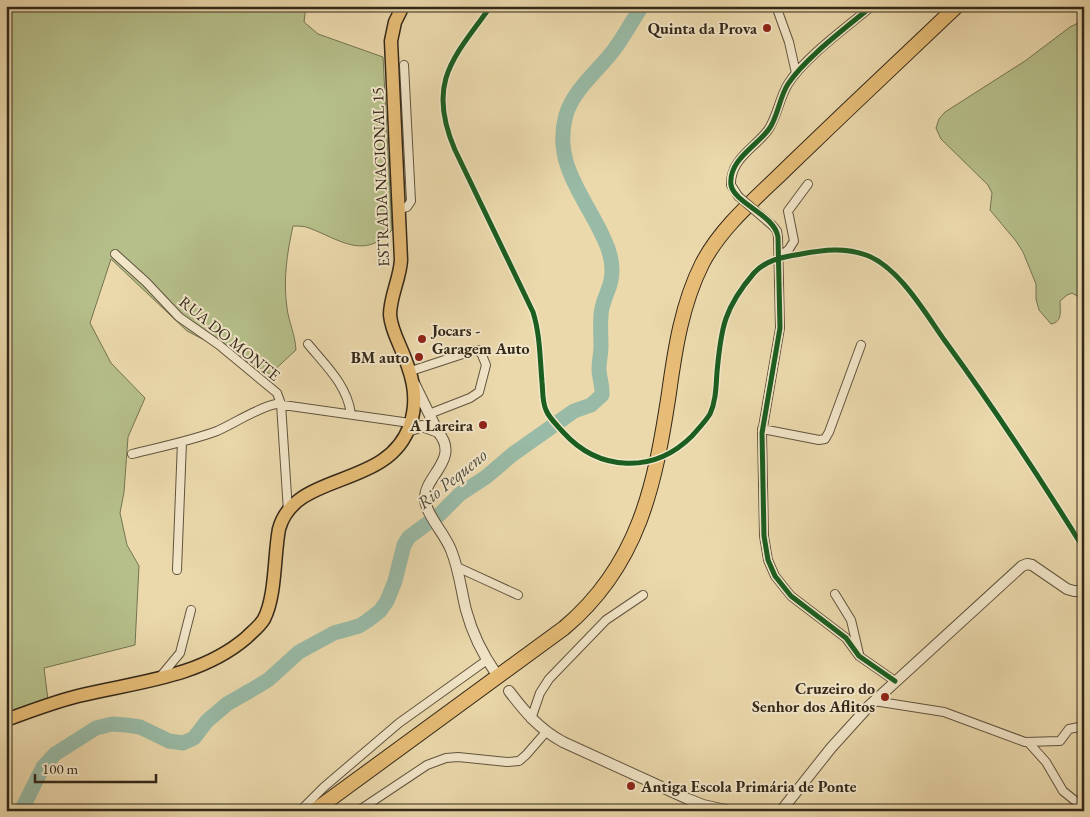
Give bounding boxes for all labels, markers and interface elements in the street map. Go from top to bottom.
place label: Quinta da Prova [648,18,758,39]
marker: Quinta da Prova [761,22,773,34]
street label: ESTRADA NACIONAL 15 [367,87,394,267]
street label: RUA DO MONTE [175,291,284,386]
place label: Jocars - Garagem Auto [430,320,530,359]
marker: Jocars - Garagem Auto [416,333,428,345]
place label: BM auto [351,347,409,368]
marker: BM auto [413,351,425,363]
place label: A Lareira [409,415,474,436]
marker: A Lareira [477,419,489,431]
water label: Rio Pequeno [412,443,493,515]
place label: Cruzeiro do Senhor dos Aflitos [752,678,875,717]
marker: Cruzeiro do Senhor dos Aflitos [879,691,891,703]
scale bar [35,752,156,784]
text: 100 m [42,759,79,778]
place label: Antiga Escola Primária de Ponte [640,776,857,797]
marker: Antiga Escola Primária de Ponte [625,780,637,792]

